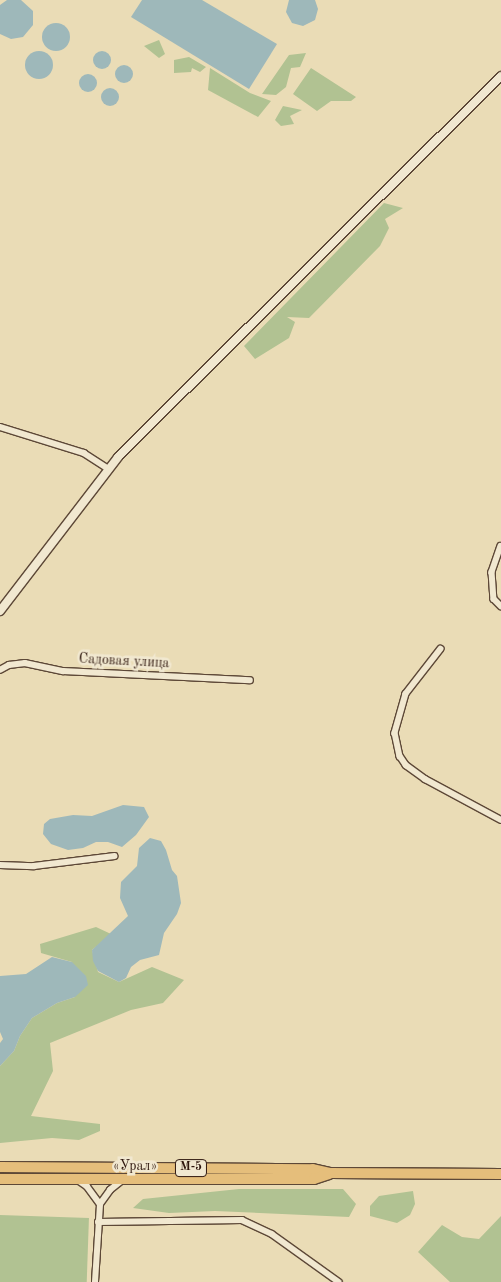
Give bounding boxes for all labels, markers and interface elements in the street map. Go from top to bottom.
street label: Садовая улица [78,650,170,672]
street label: «Урал» [113,1158,157,1174]
road number: М-5 [175,1158,207,1178]

